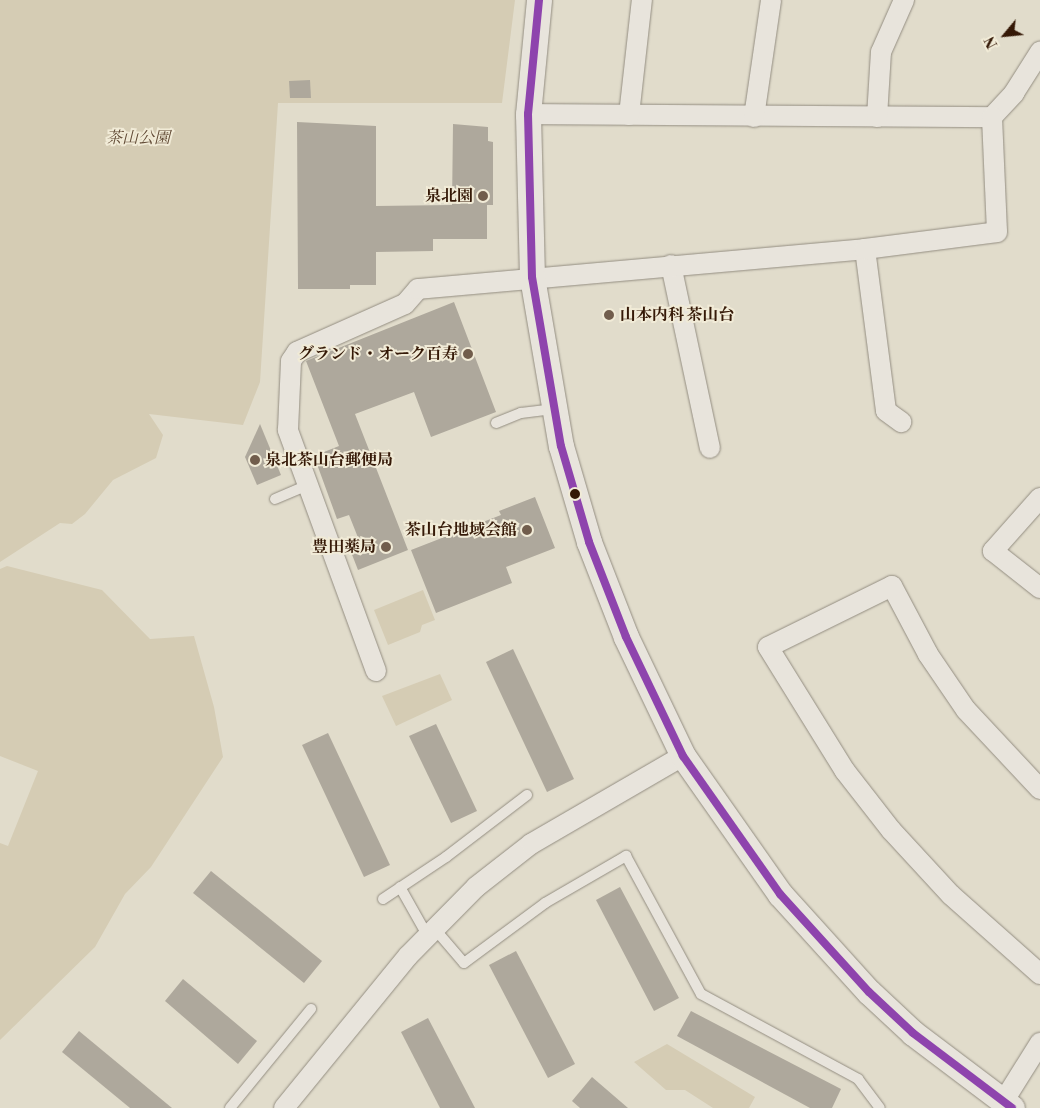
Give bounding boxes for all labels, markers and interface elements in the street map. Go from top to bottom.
north arrow [980,10,1030,60]
text: N [981,33,1002,51]
park label: 茶山公園 [106,128,170,148]
place label: 泉北園 [425,186,473,206]
marker: 泉北園 [477,190,489,202]
place label: 山本内科 茶山台 [620,305,735,325]
marker: 山本内科 茶山台 [602,308,616,322]
place label: グランド・オーク百寿 [298,344,458,364]
marker: グランド・オーク百寿 [462,348,474,360]
place label: 泉北茶山台郵便局 [265,450,393,470]
marker: 泉北茶山台郵便局 [249,454,261,466]
unlabelled marker [570,489,580,499]
place label: 茶山台地域会館 [405,520,517,540]
marker: 茶山台地域会館 [521,524,533,536]
place label: 豊田薬局 [312,537,376,557]
marker: 豊田薬局 [380,541,392,553]

